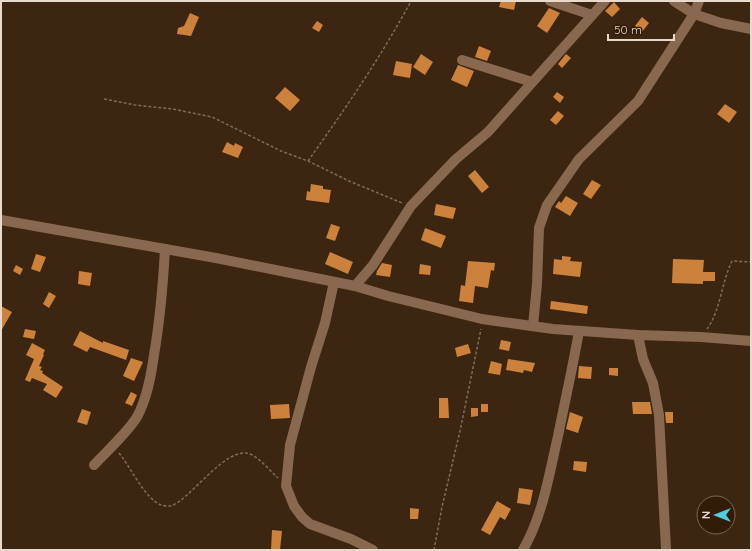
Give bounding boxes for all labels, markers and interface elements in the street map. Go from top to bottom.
scale bar [608,16,674,42]
text: 50 m [614,22,642,37]
north arrow [696,495,736,535]
text: N [699,511,713,519]

